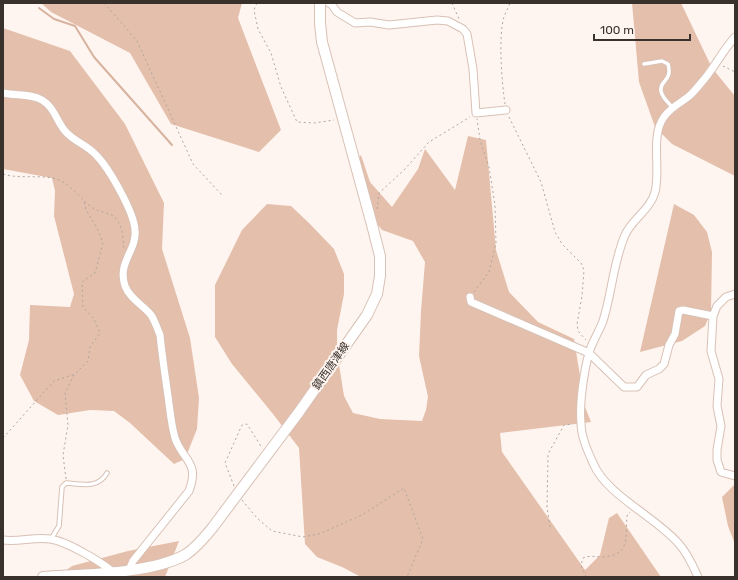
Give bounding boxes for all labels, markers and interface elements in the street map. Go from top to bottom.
scale bar [594,16,690,42]
text: 100 m [600,23,634,37]
street label: 鎮西唐津線 [310,340,352,392]

